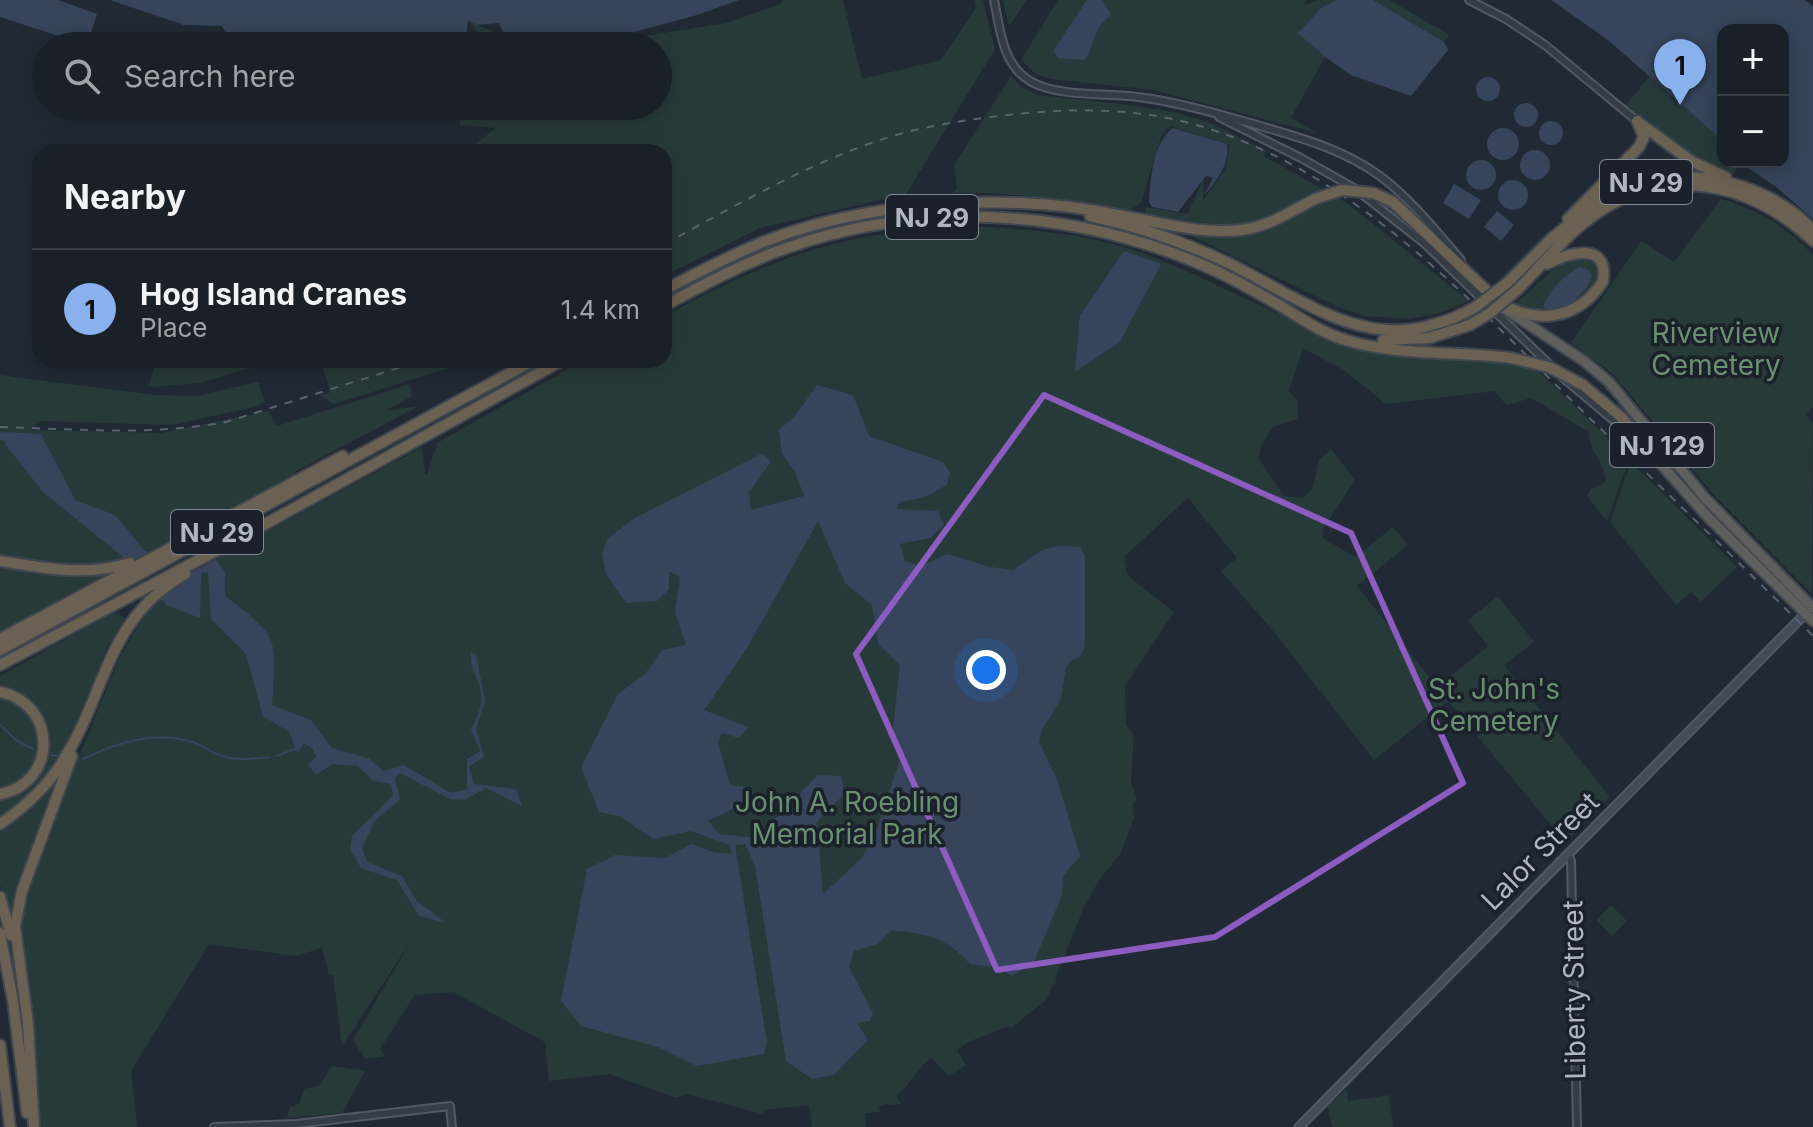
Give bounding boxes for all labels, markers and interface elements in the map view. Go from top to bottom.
map controls [1717,24,1789,168]
button: + [1717,24,1789,96]
search box [32,32,672,120]
pin: 1 [1654,39,1706,105]
icon: search [60,54,104,98]
text: Search here [124,58,296,94]
button: − [1717,96,1789,168]
road number: NJ 29 [1600,160,1692,204]
text: Nearby [64,176,186,217]
road number: NJ 29 [886,195,978,239]
text: Hog Island Cranes [140,276,407,312]
text: 1 [84,294,96,325]
text: 1.4 km [561,294,640,325]
text: Place [140,312,208,343]
park label: Riverview Cemetery [1651,316,1781,382]
road number: NJ 129 [1610,423,1714,467]
road number: NJ 29 [171,510,263,554]
your location [966,650,1006,690]
park label: St. John's Cemetery [1428,672,1560,738]
park label: John A. Roebling Memorial Park [735,785,959,851]
street label: Lalor Street [1474,785,1606,917]
street label: Liberty Street [1555,900,1593,1080]

